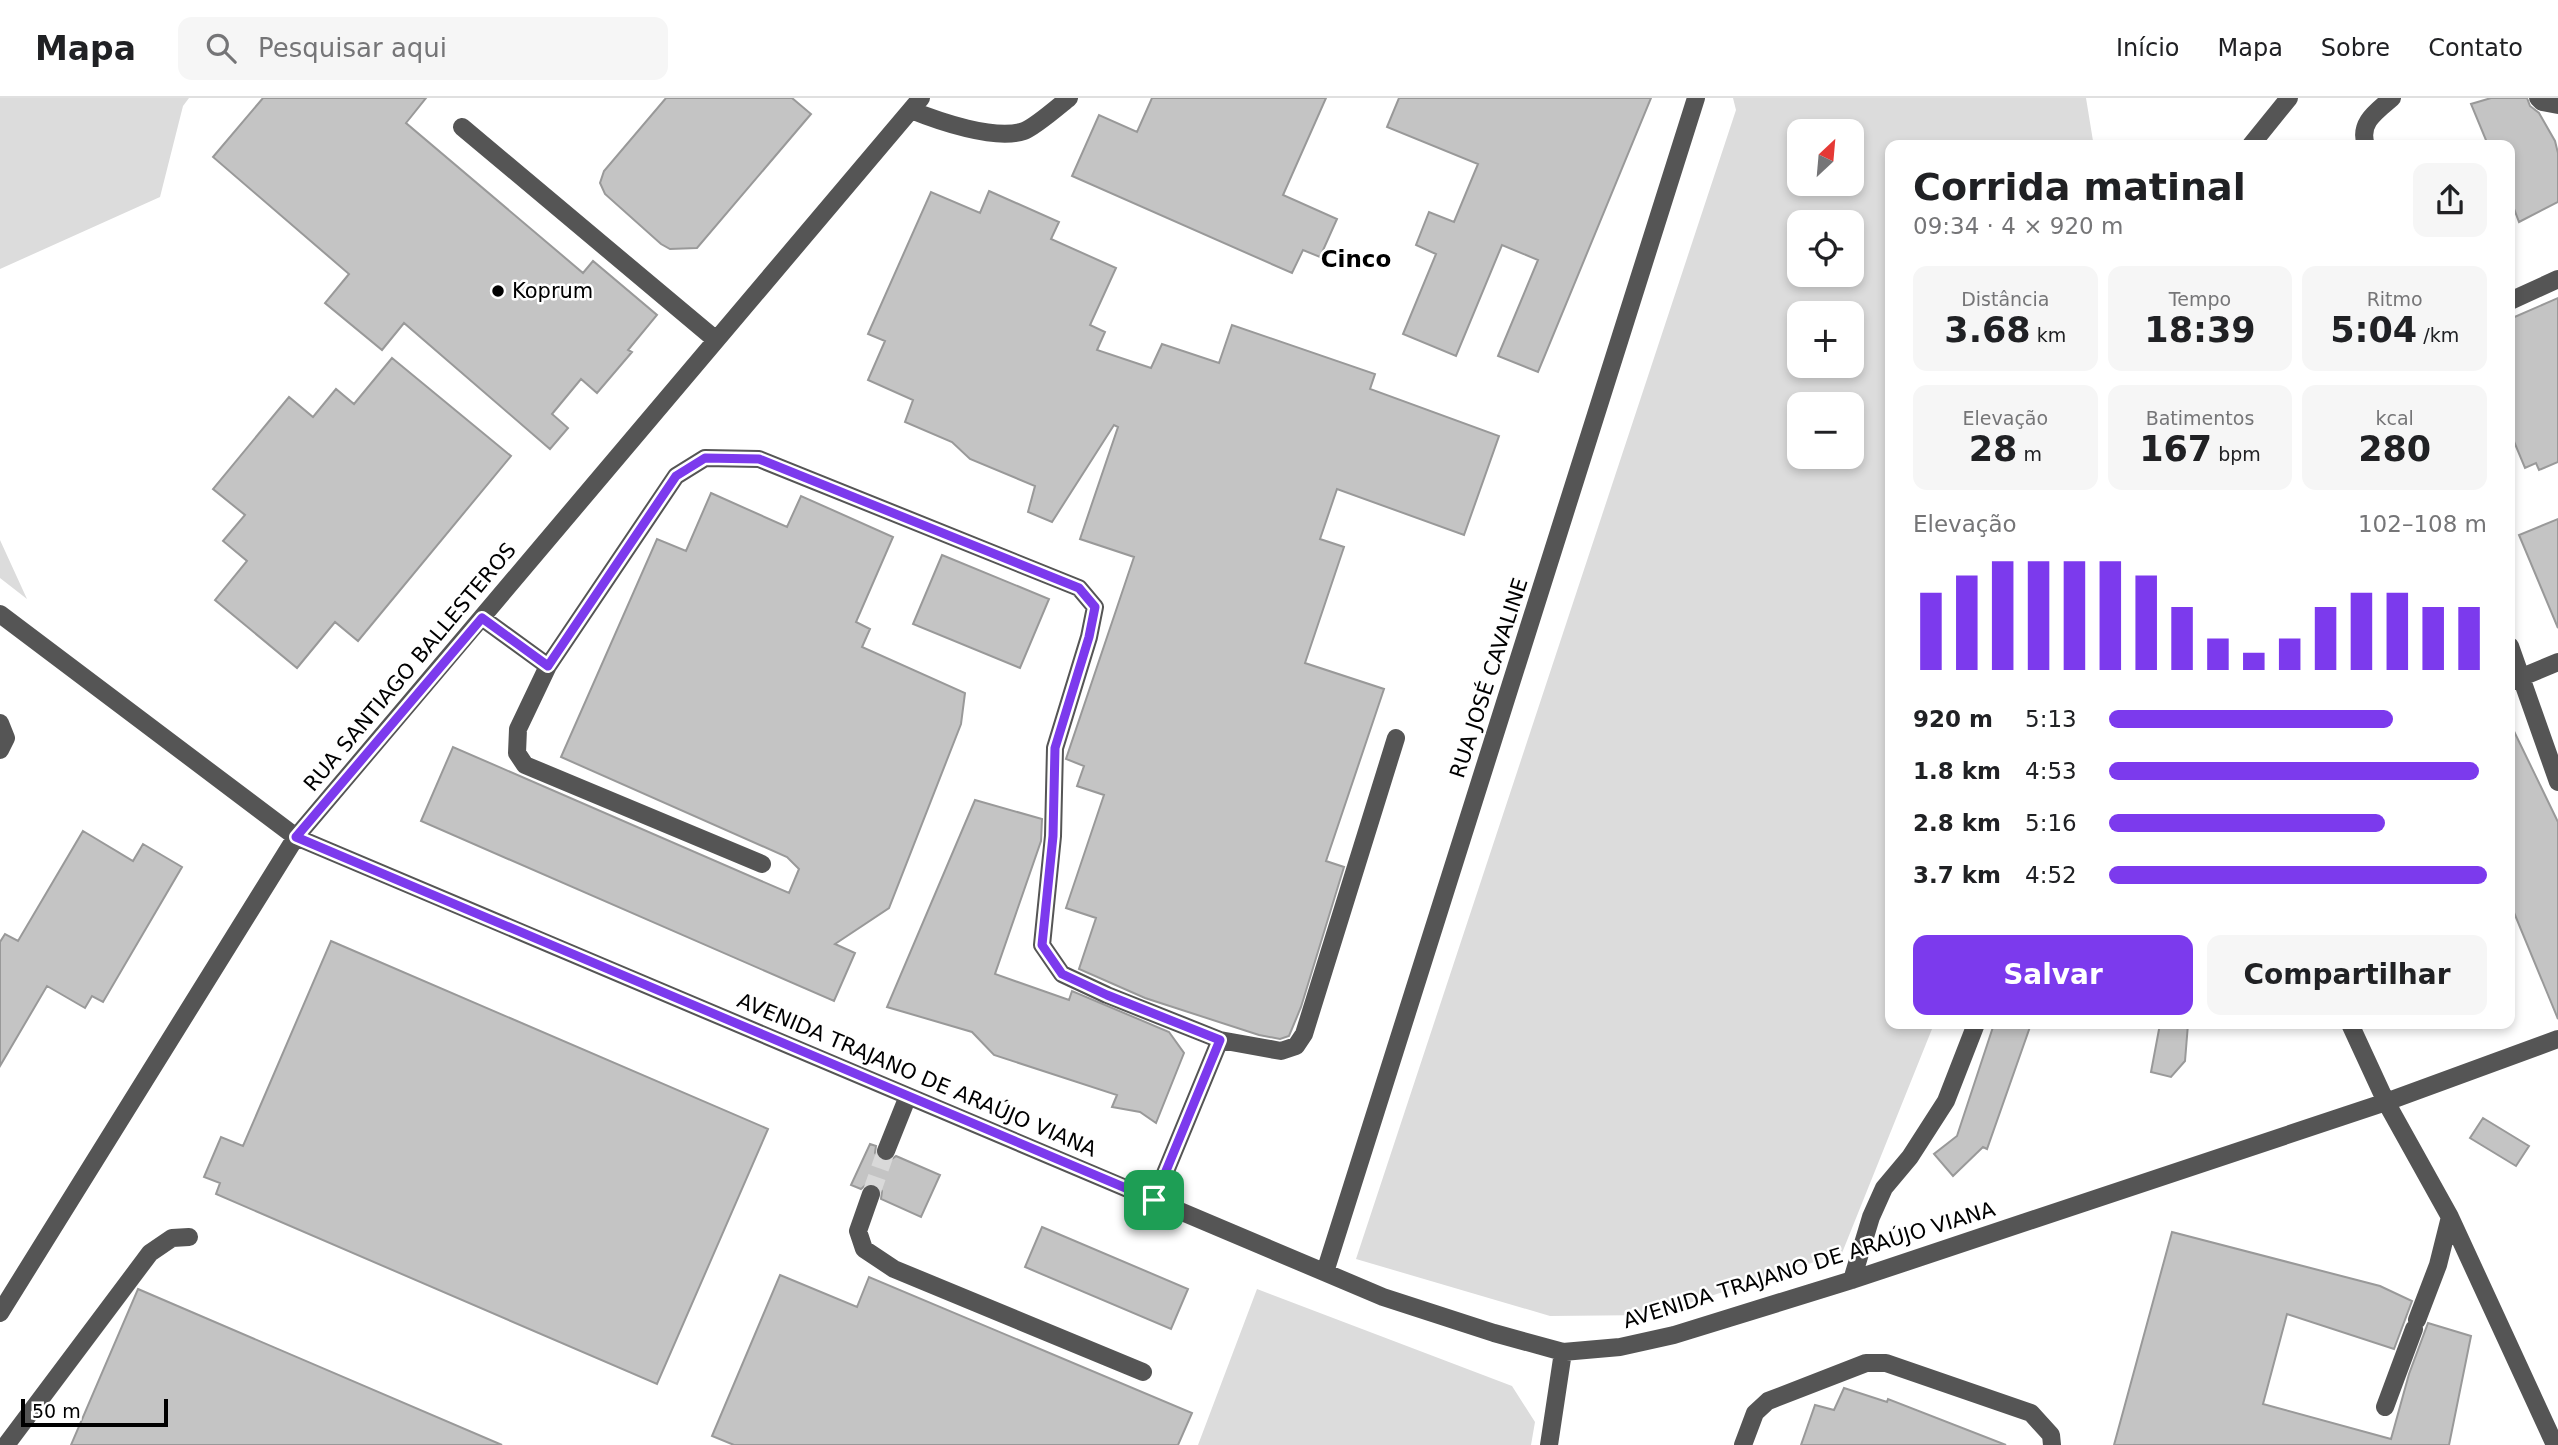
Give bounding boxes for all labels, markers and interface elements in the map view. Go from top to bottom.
search box [178,17,668,80]
text: Mapa [35,29,136,68]
icon: search [202,29,240,67]
text: Pesquisar aqui [258,33,447,63]
text: Início [2116,34,2180,62]
text: Mapa [2218,34,2283,62]
text: Sobre [2321,34,2390,62]
text: Contato [2428,34,2523,62]
north arrow [1787,119,1864,196]
map controls [1787,119,1864,469]
button: share [2413,163,2487,237]
text: Corrida matinal [1913,165,2246,209]
button: locate [1787,210,1864,287]
text: 09:34 · 4 × 920 m [1913,213,2123,239]
district label: Cinco [1321,246,1391,272]
place label: Koprum [512,279,593,303]
marker: Koprum [490,283,506,299]
text: Distância [1961,288,2049,310]
text: Tempo [2169,288,2231,310]
text: Ritmo [2367,288,2423,310]
button: + [1787,301,1864,378]
text: 3.68 [1944,310,2031,350]
text: 18:39 [2144,310,2256,350]
text: 5:04 [2330,310,2417,350]
text: km [2031,324,2066,346]
text: /km [2417,324,2459,346]
button: − [1787,392,1864,469]
text: Elevação [1963,407,2048,429]
text: Batimentos [2146,407,2254,429]
text: kcal [2375,407,2414,429]
text: 28 [1969,429,2017,469]
text: 167 [2139,429,2212,469]
text: 280 [2358,429,2431,469]
text: m [2017,443,2042,465]
text: bpm [2212,443,2261,465]
text: Elevação [1913,511,2017,537]
text: 102–108 m [2358,511,2487,537]
street label: RUA SANTIAGO BALLESTEROS [299,538,521,796]
street label: RUA JOSÉ CAVALINE [1444,575,1533,781]
text: 920 m [1913,706,1993,732]
text: 5:13 [2025,706,2077,732]
text: 1.8 km [1913,758,2001,784]
text: 4:53 [2025,758,2077,784]
text: 2.8 km [1913,810,2001,836]
text: 5:16 [2025,810,2077,836]
text: 3.7 km [1913,862,2001,888]
text: 4:52 [2025,862,2077,888]
button: Salvar [1913,935,2193,1015]
button: Compartilhar [2207,935,2487,1015]
street label: AVENIDA TRAJANO DE ARAÚJO VIANA [734,987,1101,1162]
pin [1124,1170,1184,1230]
icon: arrive [1135,1181,1173,1219]
street label: AVENIDA TRAJANO DE ARAÚJO VIANA [1620,1196,1999,1333]
scale bar [21,1396,168,1428]
text: 50 m [32,1400,81,1422]

